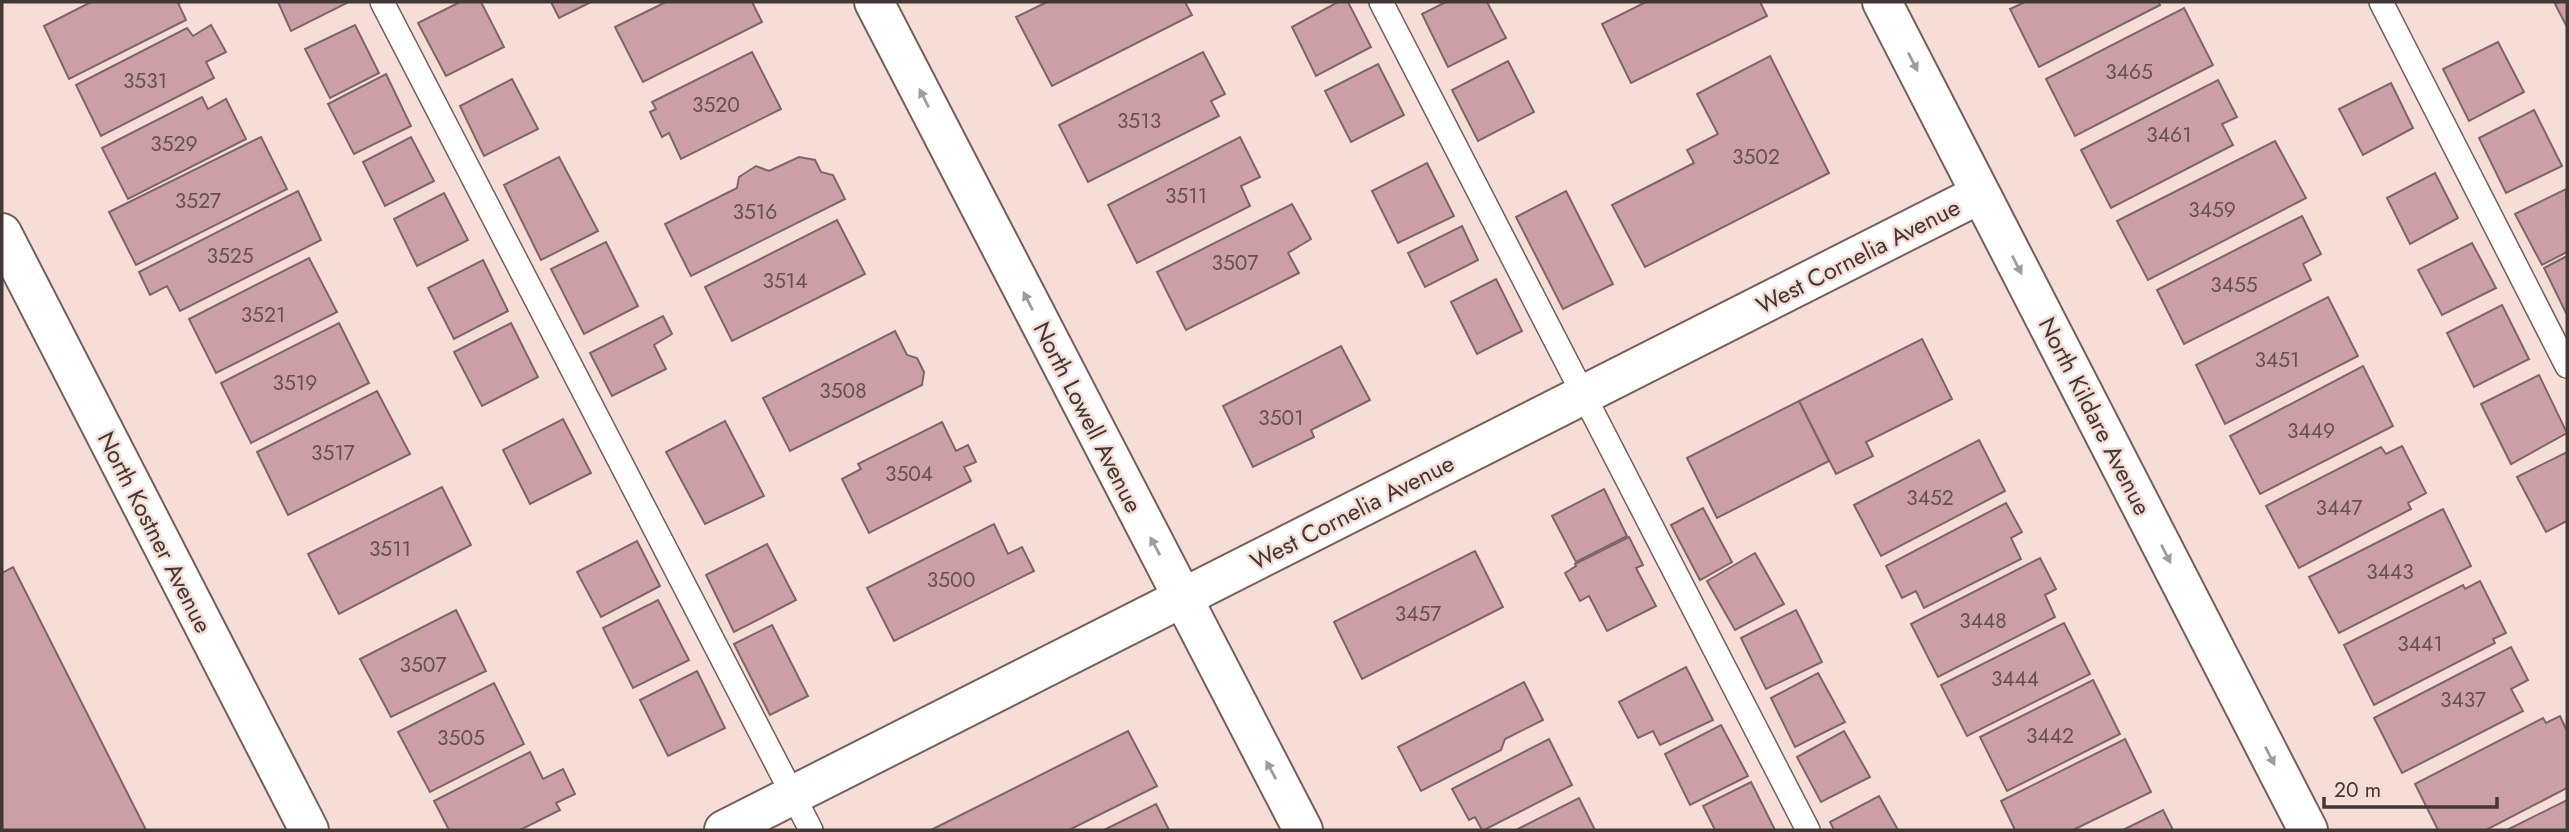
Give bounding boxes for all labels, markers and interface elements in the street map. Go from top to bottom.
one-way arrow [1906,53,1918,73]
house number: 3465 [2105,57,2153,87]
house number: 3531 [123,66,167,96]
one-way arrow [918,88,930,108]
house number: 3520 [692,90,740,120]
house number: 3513 [1117,106,1161,136]
house number: 3461 [2146,120,2192,150]
house number: 3529 [150,129,198,159]
house number: 3502 [1732,142,1780,172]
house number: 3511 [1165,181,1207,211]
house number: 3527 [175,186,221,216]
street label: West Cornelia Avenue [1750,189,1966,323]
house number: 3459 [2188,195,2236,225]
house number: 3516 [733,197,777,227]
house number: 3525 [206,241,254,271]
house number: 3507 [1212,248,1258,278]
one-way arrow [2011,255,2022,275]
house number: 3514 [762,266,808,296]
house number: 3455 [2210,270,2258,300]
one-way arrow [1022,291,1034,310]
house number: 3521 [241,300,285,330]
street label: North Kildare Avenue [2030,311,2160,521]
street label: North Lowell Avenue [1025,315,1151,519]
house number: 3451 [2254,345,2300,375]
house number: 3519 [273,368,317,398]
house number: 3508 [819,376,867,406]
house number: 3501 [1258,403,1304,433]
house number: 3449 [2287,416,2335,446]
street label: North Kostner Avenue [89,425,221,639]
house number: 3517 [311,438,355,468]
street label: West Cornelia Avenue [1244,445,1460,579]
house number: 3504 [885,459,933,489]
house number: 3452 [1906,483,1954,513]
house number: 3447 [2316,493,2362,523]
house number: 3511 [369,534,411,564]
one-way arrow [1149,536,1161,556]
one-way arrow [2160,544,2171,564]
house number: 3443 [2366,557,2414,587]
house number: 3500 [927,565,975,595]
house number: 3457 [1395,599,1441,629]
house number: 3448 [1959,606,2007,636]
house number: 3441 [2397,629,2443,659]
house number: 3507 [400,650,446,680]
house number: 3444 [1991,664,2039,694]
house number: 3437 [2440,685,2486,715]
house number: 3442 [2026,721,2074,751]
house number: 3505 [437,723,485,753]
one-way arrow [2264,746,2276,766]
one-way arrow [1266,760,1277,780]
scale bar [2324,766,2497,810]
text: 20 m [2334,775,2381,805]

